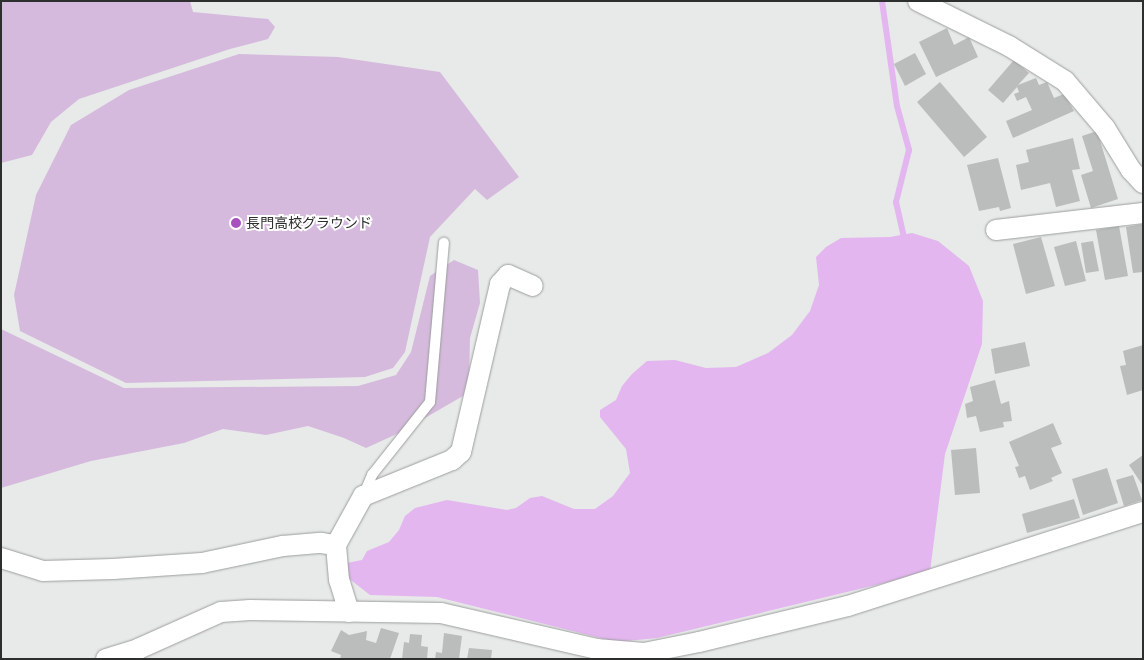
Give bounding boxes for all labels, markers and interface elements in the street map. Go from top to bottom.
place label: 長門高校グラウンド [246,215,372,231]
marker: 長門高校グラウンド [230,217,242,229]

